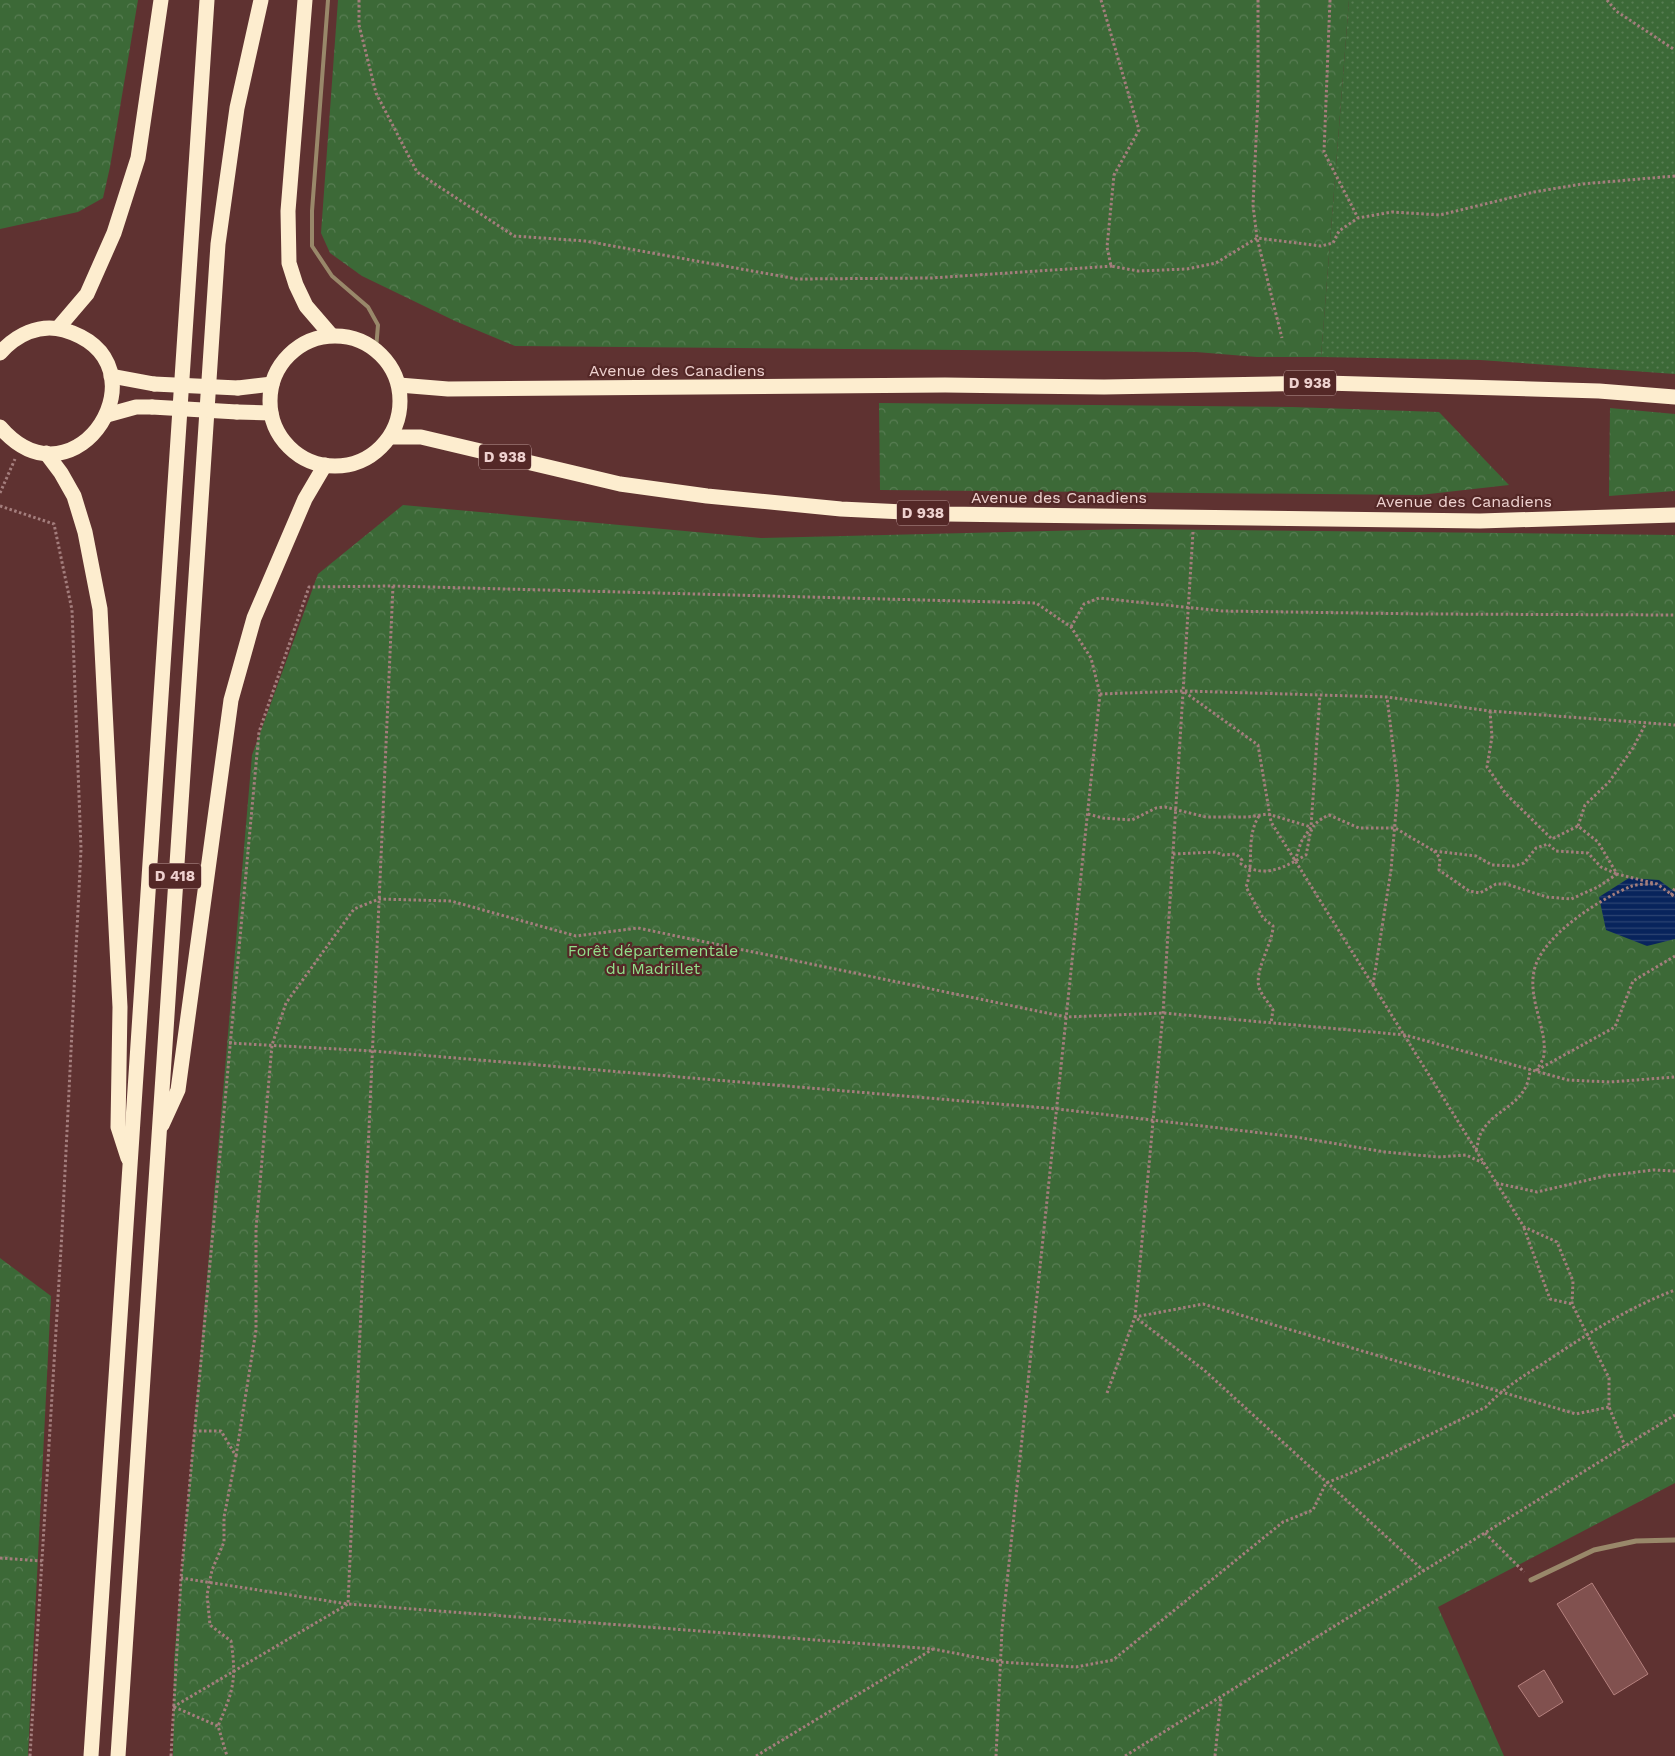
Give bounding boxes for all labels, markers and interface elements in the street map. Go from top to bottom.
street label: Avenue des Canadiens [589,361,765,380]
road number: D 938 [1284,370,1336,396]
road number: D 938 [479,444,531,470]
street label: Avenue des Canadiens [971,488,1147,507]
street label: Avenue des Canadiens [1376,492,1552,511]
road number: D 938 [897,500,949,526]
road number: D 418 [149,864,201,888]
park label: Forêt départementale du Madrillet [568,941,738,978]

